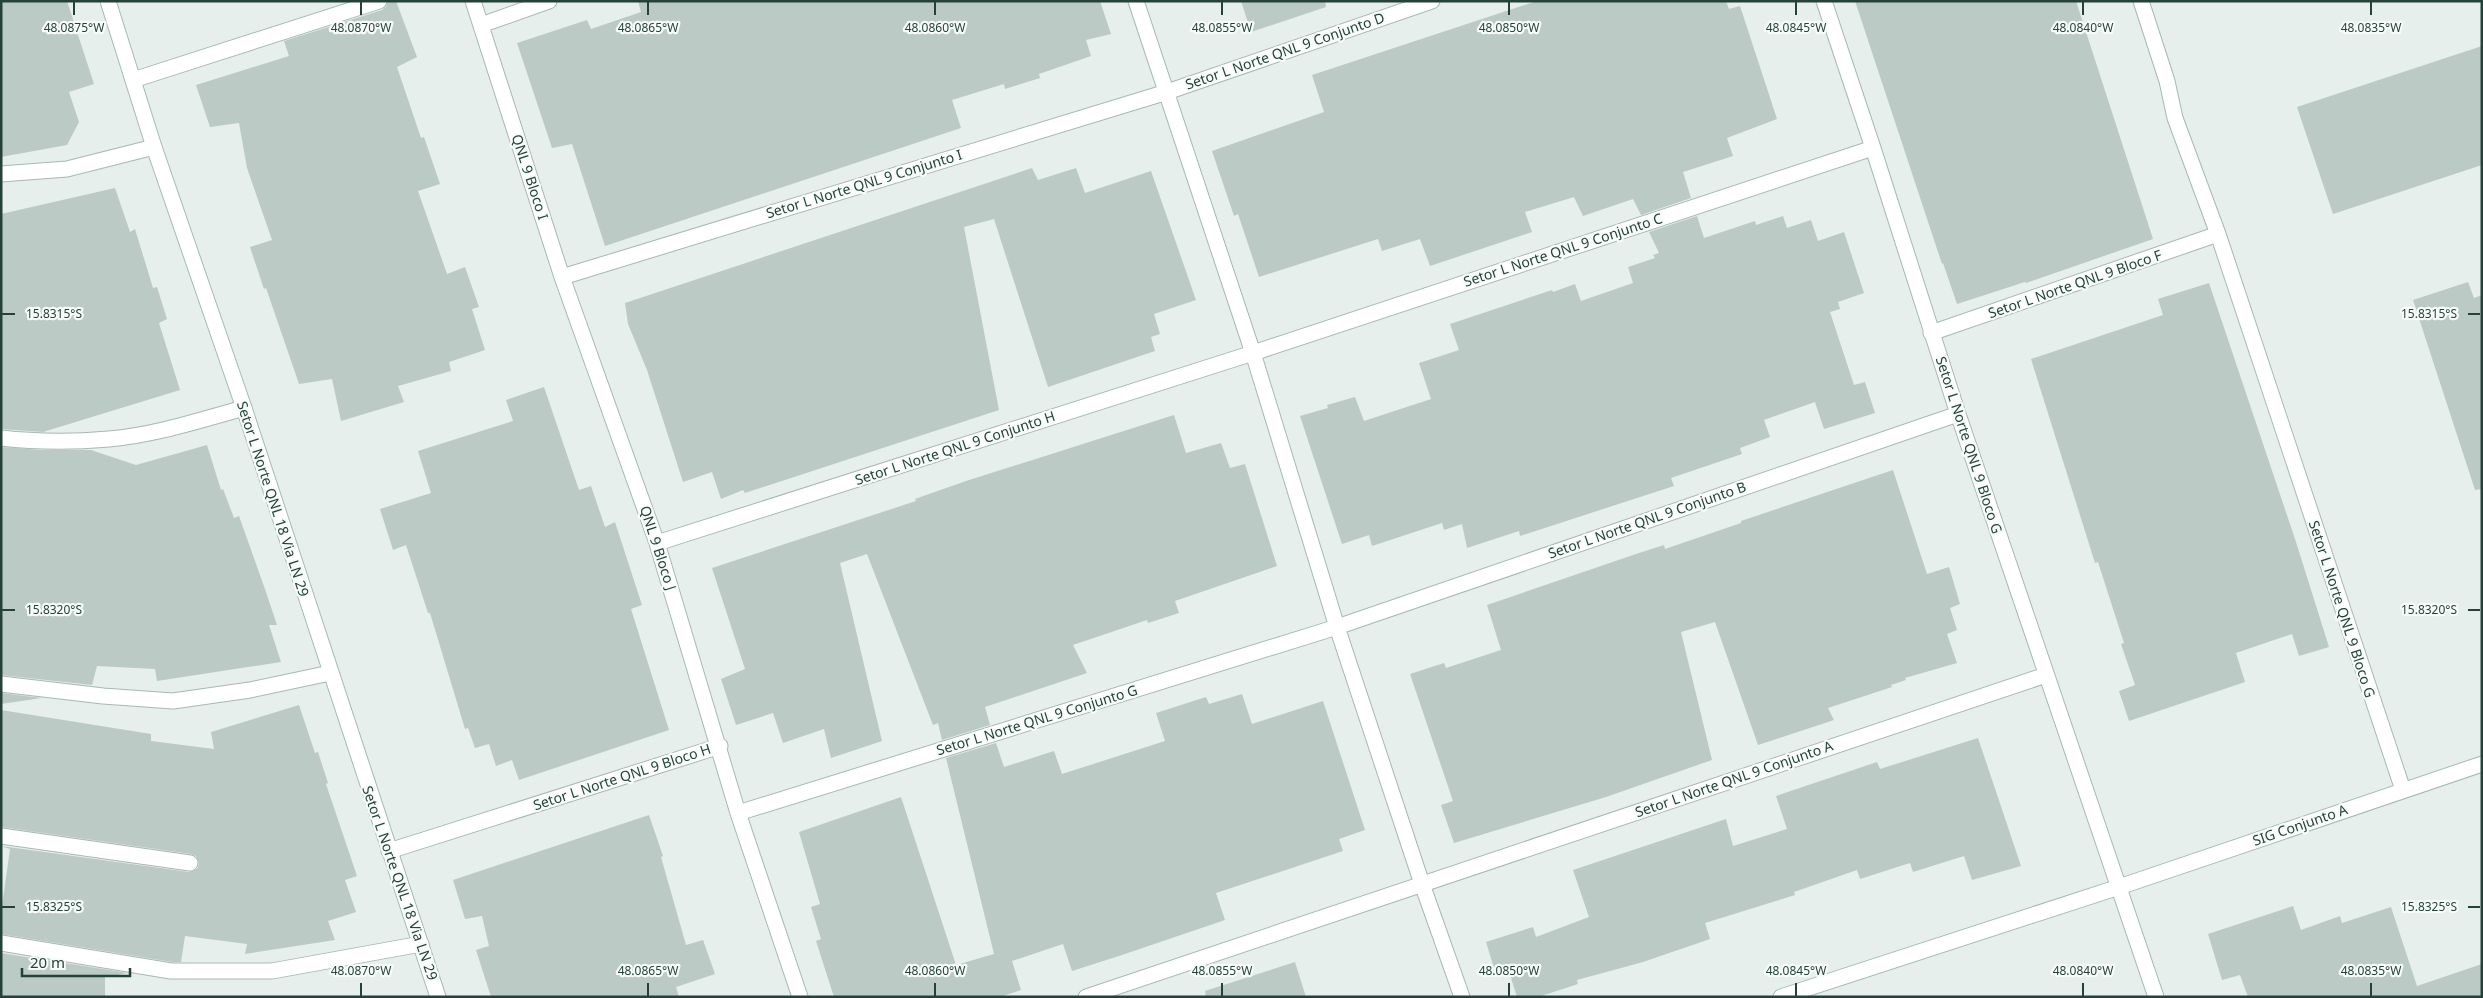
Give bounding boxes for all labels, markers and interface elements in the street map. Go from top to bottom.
street label: Setor L Norte QNL 9 Conjunto D [1183,7,1387,94]
text: 48.0875°W [44,19,104,36]
text: 48.0870°W [331,19,391,36]
text: 48.0865°W [618,19,678,36]
text: 48.0860°W [905,19,965,36]
text: 48.0855°W [1192,19,1252,36]
text: 48.0850°W [1479,19,1539,36]
text: 48.0845°W [1766,19,1826,36]
text: 48.0840°W [2053,19,2113,36]
text: 48.0835°W [2341,19,2401,36]
street label: QNL 9 Bloco I [508,132,553,222]
street label: Setor L Norte QNL 9 Conjunto I [764,145,964,222]
street label: Setor L Norte QNL 9 Conjunto C [1461,208,1665,291]
street label: Setor L Norte QNL 9 Bloco F [1985,245,2164,322]
text: 15.8315°S [26,305,82,322]
text: 15.8315°S [2401,305,2457,322]
street label: Setor L Norte QNL 9 Bloco G [1932,354,2007,536]
street label: Setor L Norte QNL 18 Via LN 29 [233,399,314,599]
street label: Setor L Norte QNL 9 Conjunto H [852,406,1057,489]
street label: Setor L Norte QNL 9 Conjunto B [1545,477,1748,562]
street label: QNL 9 Bloco J [636,503,681,593]
street label: Setor L Norte QNL 9 Bloco G [2305,518,2380,700]
text: 15.8320°S [26,601,82,618]
text: 15.8320°S [2401,601,2457,618]
street label: Setor L Norte QNL 9 Conjunto G [934,680,1140,759]
street label: Setor L Norte QNL 9 Conjunto A [1632,736,1835,821]
street label: Setor L Norte QNL 9 Bloco H [531,739,713,814]
street label: Setor L Norte QNL 18 Via LN 29 [358,783,443,983]
street label: SIG Conjunto A [2250,799,2350,850]
text: 15.8325°S [26,898,82,915]
text: 15.8325°S [2401,898,2457,915]
scale bar [22,946,130,978]
text: 20 m [30,952,65,972]
text: 48.0870°W [331,962,391,979]
text: 48.0865°W [618,962,678,979]
text: 48.0860°W [905,962,965,979]
text: 48.0855°W [1192,962,1252,979]
text: 48.0850°W [1479,962,1539,979]
text: 48.0845°W [1766,962,1826,979]
text: 48.0840°W [2053,962,2113,979]
text: 48.0835°W [2341,962,2401,979]

